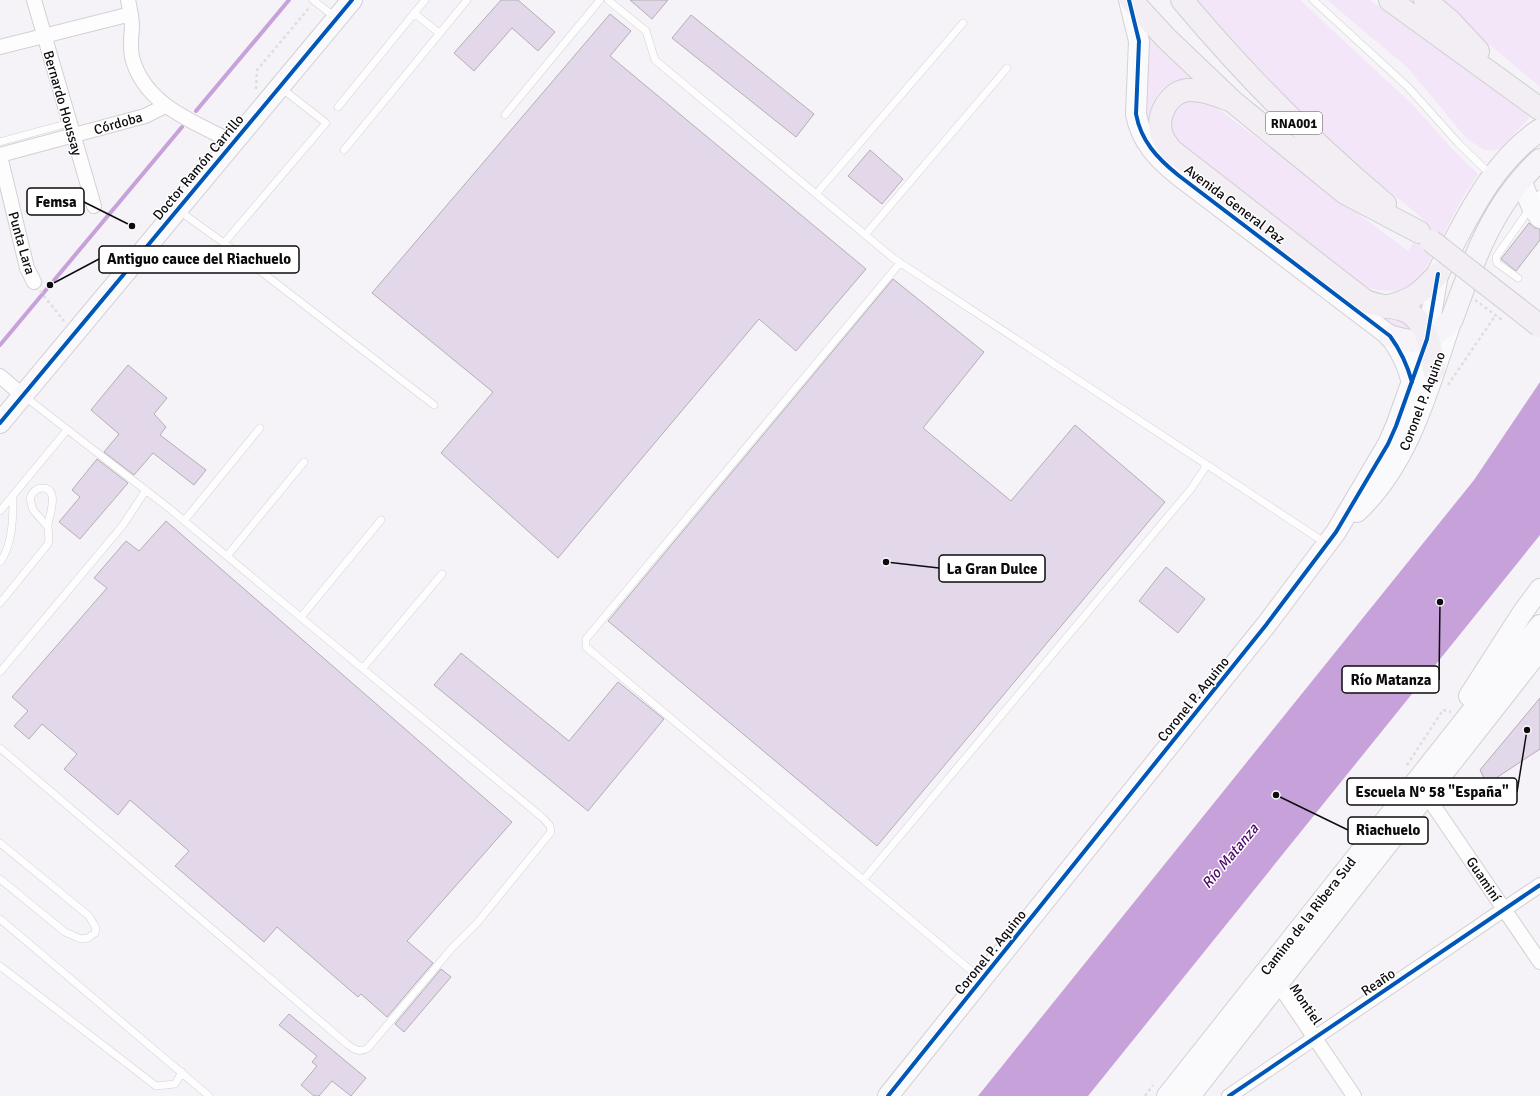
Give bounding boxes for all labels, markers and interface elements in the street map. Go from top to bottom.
street label: Bernardo Houssay [39,49,86,158]
street label: Córdoba [92,108,144,139]
street label: Doctor Ramón Carrillo [149,111,248,224]
road number: RNA001 [1266,112,1322,134]
street label: Avenida General Paz [1181,161,1288,248]
callout: Femsa [27,188,84,215]
text: Femsa [35,193,77,211]
street label: Punta Lara [4,210,39,277]
callout: Antiguo cauce del Riachuelo [99,246,299,273]
text: Antiguo cauce del Riachuelo [107,250,291,268]
street label: Coronel P. Aquino [1396,349,1449,453]
callout: La Gran Dulce [939,555,1045,582]
text: La Gran Dulce [947,560,1037,578]
street label: Coronel P. Aquino [1154,653,1233,745]
callout: Río Matanza [1342,666,1439,693]
text: Río Matanza [1351,671,1432,689]
callout: Escuela N° 58 "España" [1347,778,1517,805]
text: Escuela N° 58 "España" [1355,783,1509,801]
callout: Riachuelo [1348,817,1428,844]
water label: Río Matanza [1198,820,1263,892]
text: Riachuelo [1356,821,1420,839]
street label: Camino de la Ribera Sud [1257,854,1360,979]
street label: Guaminí [1463,854,1505,905]
street label: Coronel P. Aquino [951,906,1030,998]
street label: Reaño [1358,965,1398,1000]
street label: Montiel [1286,980,1326,1028]

